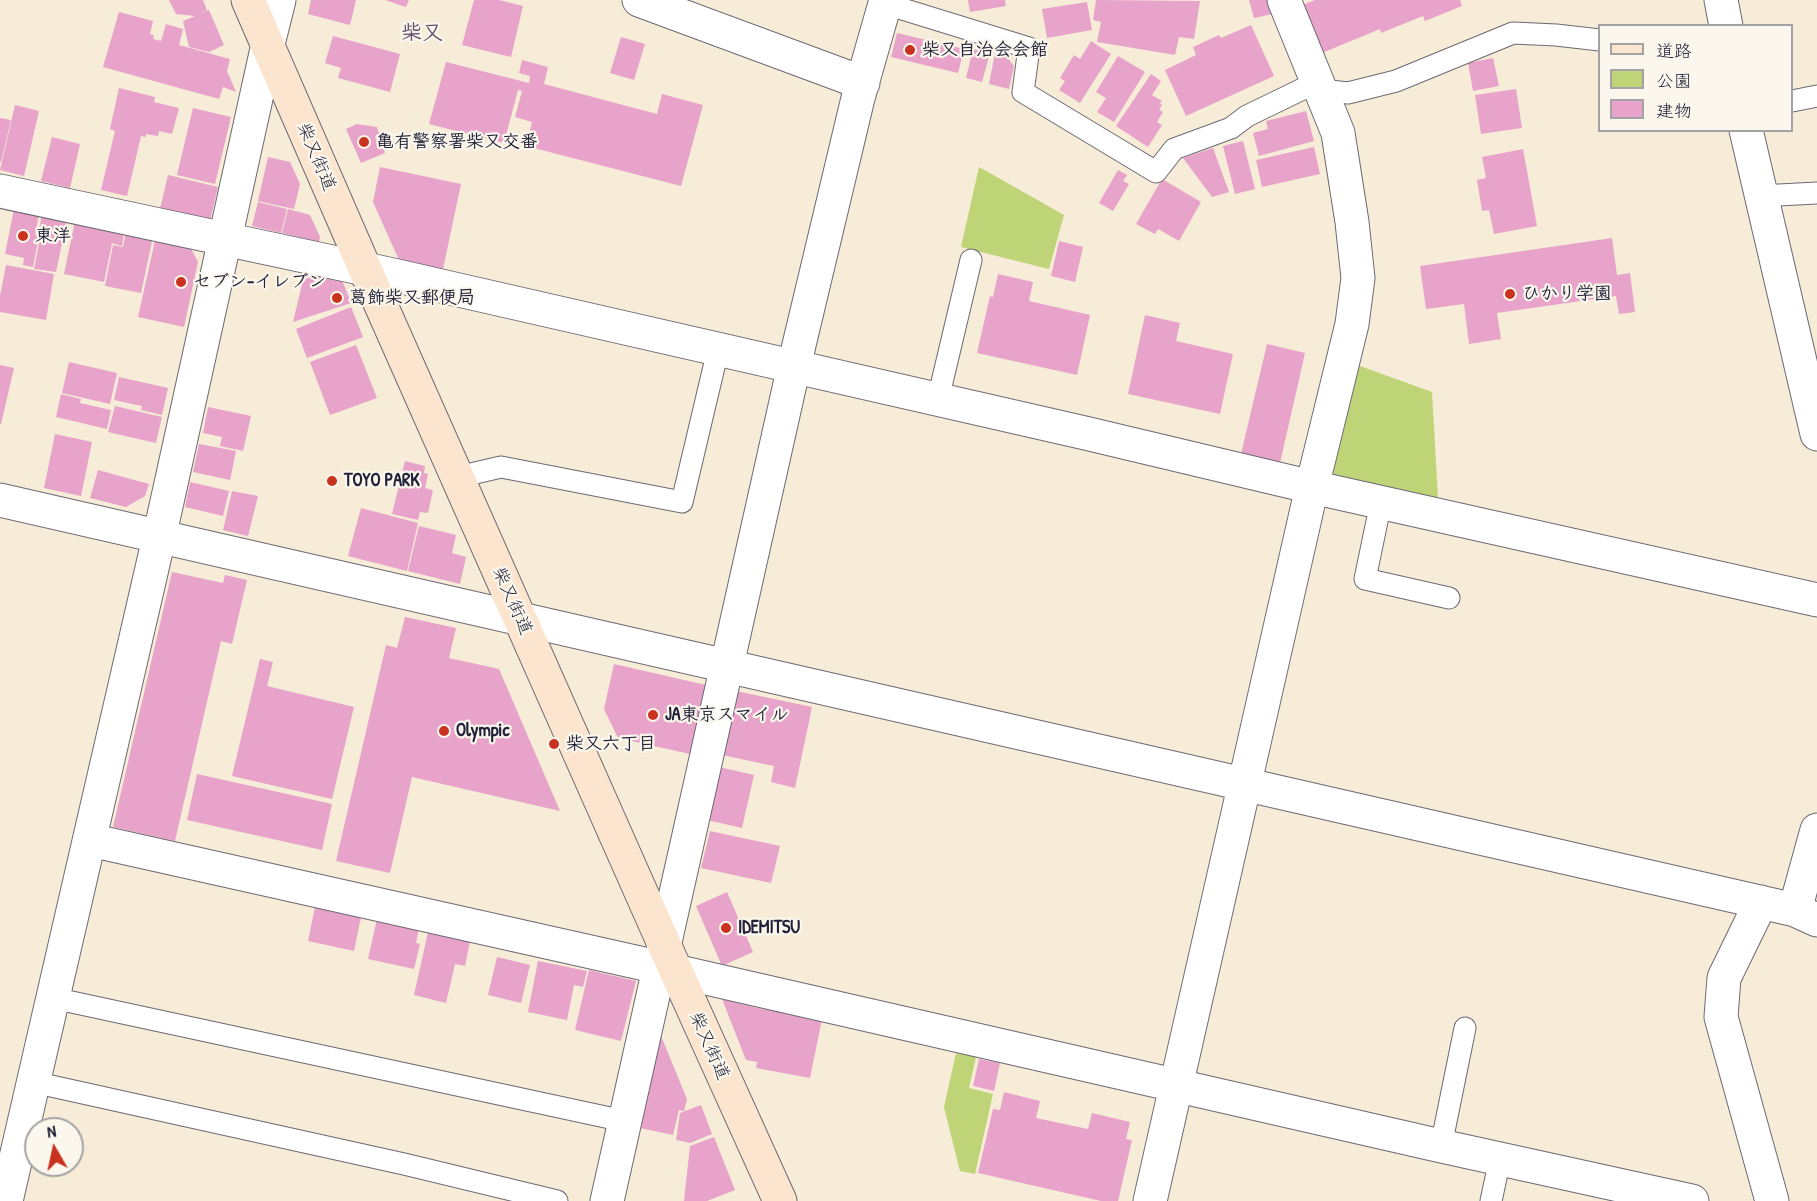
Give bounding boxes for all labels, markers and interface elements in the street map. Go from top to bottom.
district label: 柴又 [401,20,443,46]
legend [1598,24,1793,132]
text: 道路 [1656,38,1692,63]
place label: 柴又自治会会館 [922,39,1048,61]
marker: 柴又自治会会館 [903,43,917,57]
text: 公園 [1656,68,1692,93]
text: 建物 [1656,98,1692,123]
street label: 柴又街道 [292,120,340,194]
place label: 亀有警察署柴又交番 [376,131,538,153]
marker: 亀有警察署柴又交番 [357,135,371,149]
place label: 東洋 [35,225,71,247]
marker: 東洋 [16,229,30,243]
place label: セブン-イレブン [193,271,326,293]
marker: セブン-イレブン [174,275,188,289]
place label: ひかり学園 [1522,283,1612,305]
place label: 葛飾柴又郵便局 [349,287,475,309]
marker: ひかり学園 [1503,287,1517,301]
marker: 葛飾柴又郵便局 [330,291,344,305]
place label: TOYO PARK [344,470,420,492]
marker: TOYO PARK [325,474,339,488]
street label: 柴又街道 [487,564,537,638]
place label: JA東京スマイル [665,704,788,726]
marker: JA東京スマイル [646,708,660,722]
place label: Olympic [456,720,509,742]
marker: Olympic [437,724,451,738]
place label: 柴又六丁目 [566,733,656,755]
marker: 柴又六丁目 [547,737,561,751]
place label: IDEMITSU [738,917,800,939]
marker: IDEMITSU [719,921,733,935]
street label: 柴又街道 [684,1009,734,1083]
north arrow [24,1117,84,1177]
text: N [46,1120,57,1143]

